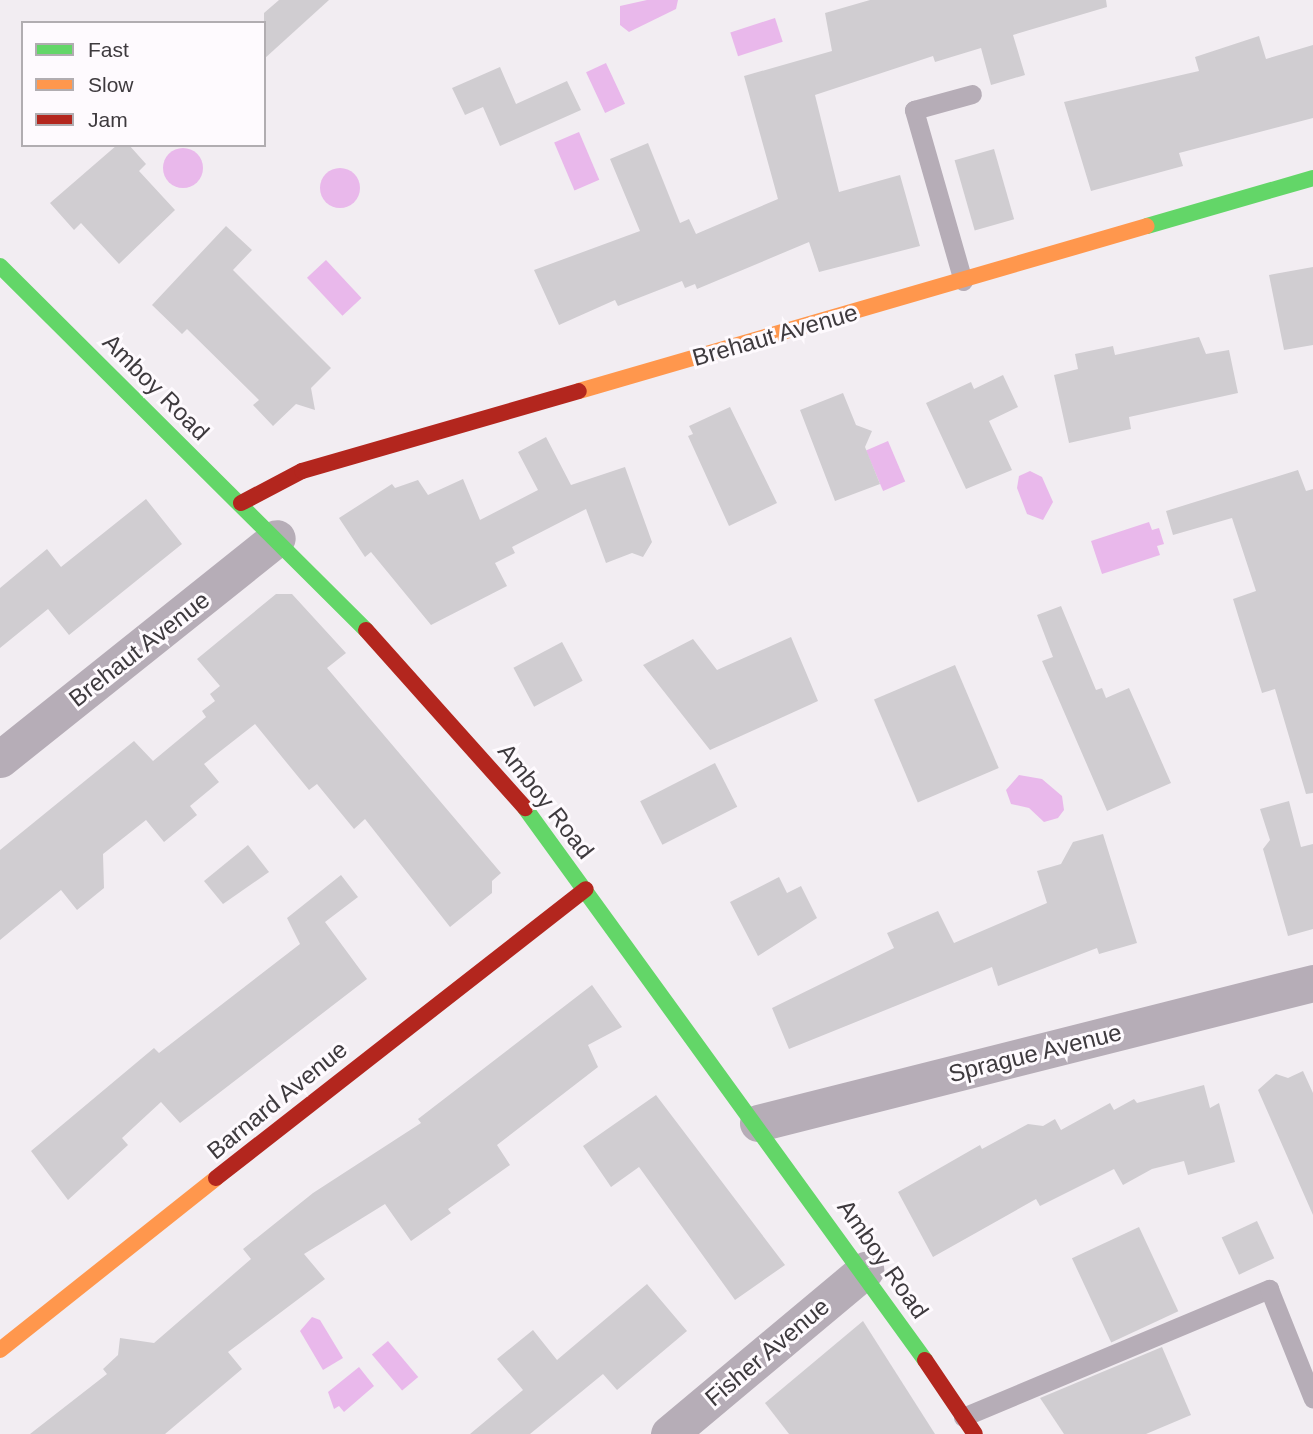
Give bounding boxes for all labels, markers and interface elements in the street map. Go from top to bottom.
legend [21,21,266,147]
text: Fast [88,38,129,61]
text: Slow [88,73,134,96]
text: Jam [88,108,128,131]
street label: Brehaut Avenue [689,297,861,373]
street label: Amboy Road [97,328,215,446]
street label: Brehaut Avenue [62,585,216,713]
street label: Amboy Road [492,737,600,865]
street label: Sprague Avenue [945,1017,1125,1089]
street label: Barnard Avenue [201,1034,353,1166]
street label: Amboy Road [831,1194,935,1324]
street label: Fisher Avenue [699,1291,835,1413]

